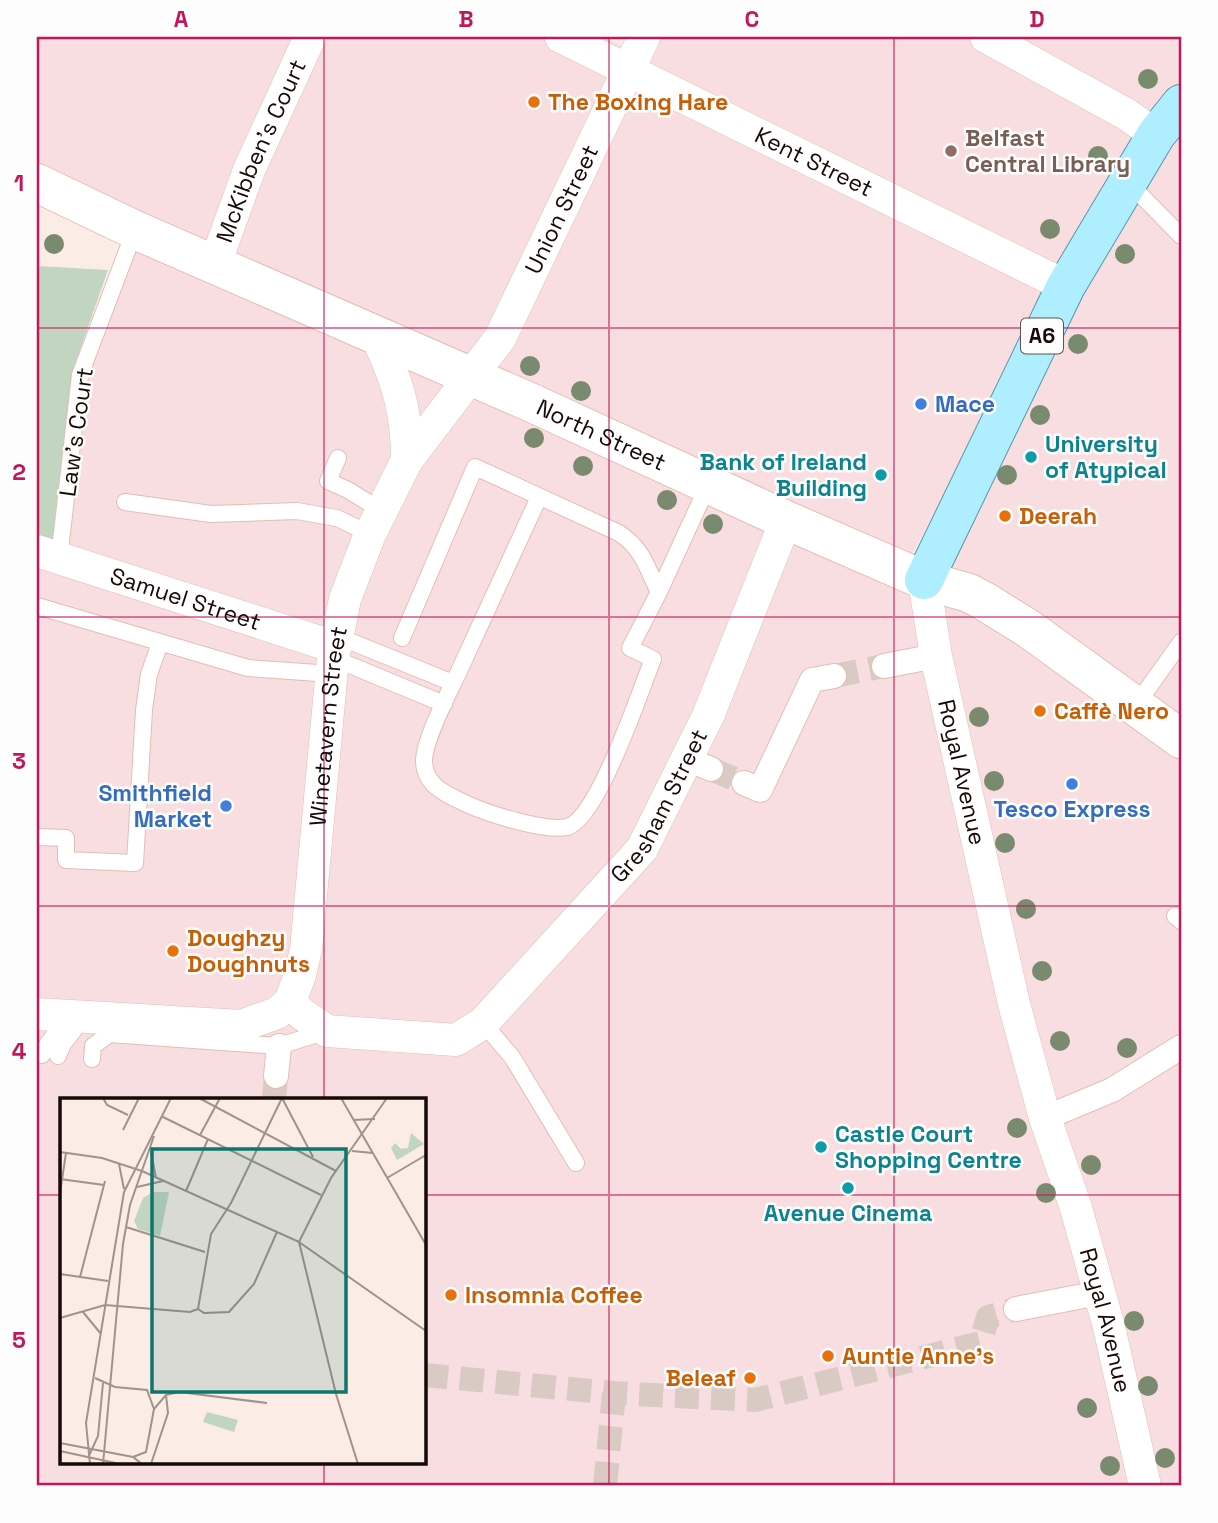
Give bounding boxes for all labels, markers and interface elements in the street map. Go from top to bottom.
text: A [174,4,189,34]
text: B [458,4,474,34]
text: C [745,4,759,34]
text: D [1029,4,1045,34]
street label: McKibben's Court [209,55,313,247]
place label: The Boxing Hare [548,87,728,117]
marker: The Boxing Hare [526,94,542,110]
street label: Kent Street [750,120,878,203]
place label: Belfast Central Library [965,123,1130,179]
street label: Union Street [518,140,605,279]
marker: Belfast Central Library [943,143,959,159]
text: 1 [14,168,24,198]
road number: A6 [1021,318,1063,354]
street label: Law's Court [52,366,100,498]
place label: Mace [935,389,995,419]
street label: North Street [532,392,671,478]
marker: Mace [913,396,929,412]
place label: University of Atypical [1045,429,1167,485]
place label: Bank of Ireland Building [700,447,867,503]
marker: University of Atypical [1023,449,1039,465]
text: 2 [12,457,26,487]
marker: Bank of Ireland Building [873,467,889,483]
place label: Deerah [1019,501,1097,531]
marker: Deerah [997,508,1013,524]
street label: Samuel Street [106,561,265,637]
street label: Winetavern Street [302,624,354,827]
street label: Royal Avenue [931,696,993,848]
place label: Caffè Nero [1054,696,1169,726]
marker: Caffè Nero [1032,703,1048,719]
street label: Gresham Street [604,724,714,889]
text: 3 [12,746,26,776]
marker: Tesco Express [1064,776,1080,792]
place label: Smithfield Market [98,778,212,834]
place label: Tesco Express [993,794,1151,824]
marker: Smithfield Market [218,798,234,814]
place label: Doughzy Doughnuts [187,923,310,979]
marker: Doughzy Doughnuts [165,943,181,959]
text: 4 [12,1036,27,1066]
inset map [60,1098,425,1464]
place label: Castle Court Shopping Centre [835,1119,1022,1175]
marker: Castle Court Shopping Centre [813,1139,829,1155]
marker: Avenue Cinema [840,1180,856,1196]
place label: Avenue Cinema [764,1198,932,1228]
street label: Royal Avenue [1073,1244,1138,1396]
place label: Insomnia Coffee [465,1280,643,1310]
marker: Insomnia Coffee [443,1287,459,1303]
text: 5 [12,1325,26,1355]
place label: Auntie Anne's [842,1341,994,1371]
marker: Auntie Anne's [820,1348,836,1364]
place label: Beleaf [666,1363,736,1393]
marker: Beleaf [742,1370,758,1386]

